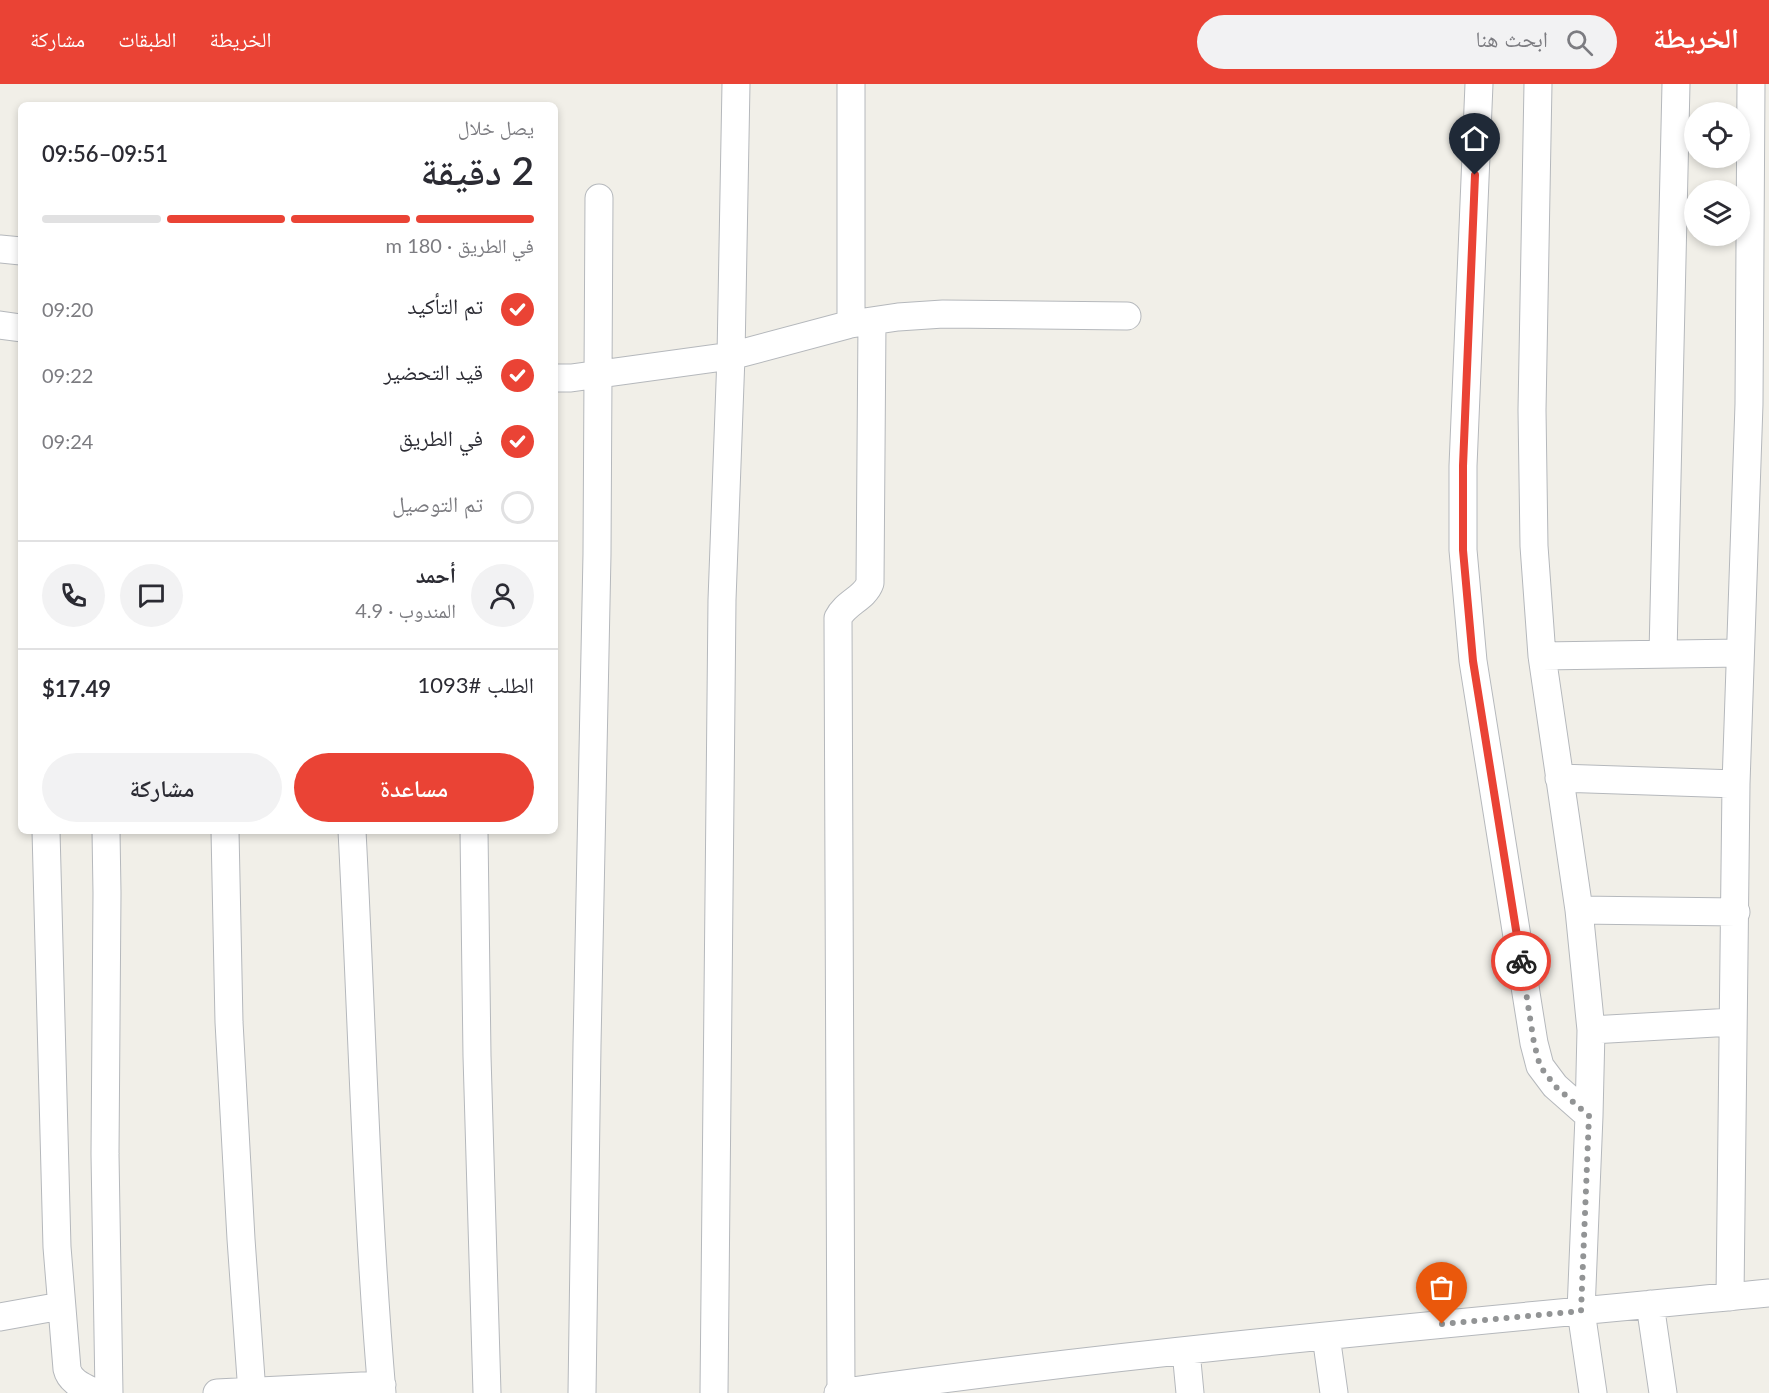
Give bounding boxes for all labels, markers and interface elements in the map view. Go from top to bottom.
search box [1197,15,1617,69]
text: الخريطة [1653,20,1739,54]
text: ابحث هنا [1475,25,1548,52]
text: مشاركة [30,26,85,51]
text: الطبقات [118,26,177,51]
text: الخريطة [210,26,271,51]
icon: search [1563,26,1596,59]
map controls [1684,102,1750,246]
button: locate [1684,102,1750,168]
pin [1449,113,1500,175]
text: يصل خلال [458,115,534,139]
icon: home [1458,122,1491,155]
text: 09:51–09:56 [42,140,168,167]
text: 2 دقيقة [421,147,534,193]
button: layers [1684,180,1750,246]
text: في الطريق · 180 m [386,233,534,257]
text: تم التأكيد [407,292,483,319]
icon: check [501,293,534,326]
text: 09:20 [42,297,93,321]
text: قيد التحضير [383,358,483,385]
icon: check [501,359,534,392]
text: 09:22 [42,363,93,387]
text: في الطريق [399,424,483,451]
icon: check [501,425,534,458]
text: 09:24 [42,429,93,453]
text: تم التوصيل [392,490,483,517]
text: أحمد [416,561,456,588]
button: phone [42,564,105,627]
button: chat [120,564,183,627]
button: person [471,564,534,627]
text: المندوب · 4.9 [355,598,456,622]
text: الطلب #1093 [417,671,534,698]
text: $17.49 [42,675,111,702]
button: مشاركة [42,753,282,822]
button: مساعدة [294,753,534,822]
courier [1491,931,1551,991]
icon: bike [1505,945,1538,978]
pin [1416,1262,1467,1324]
icon: bag [1425,1271,1458,1304]

